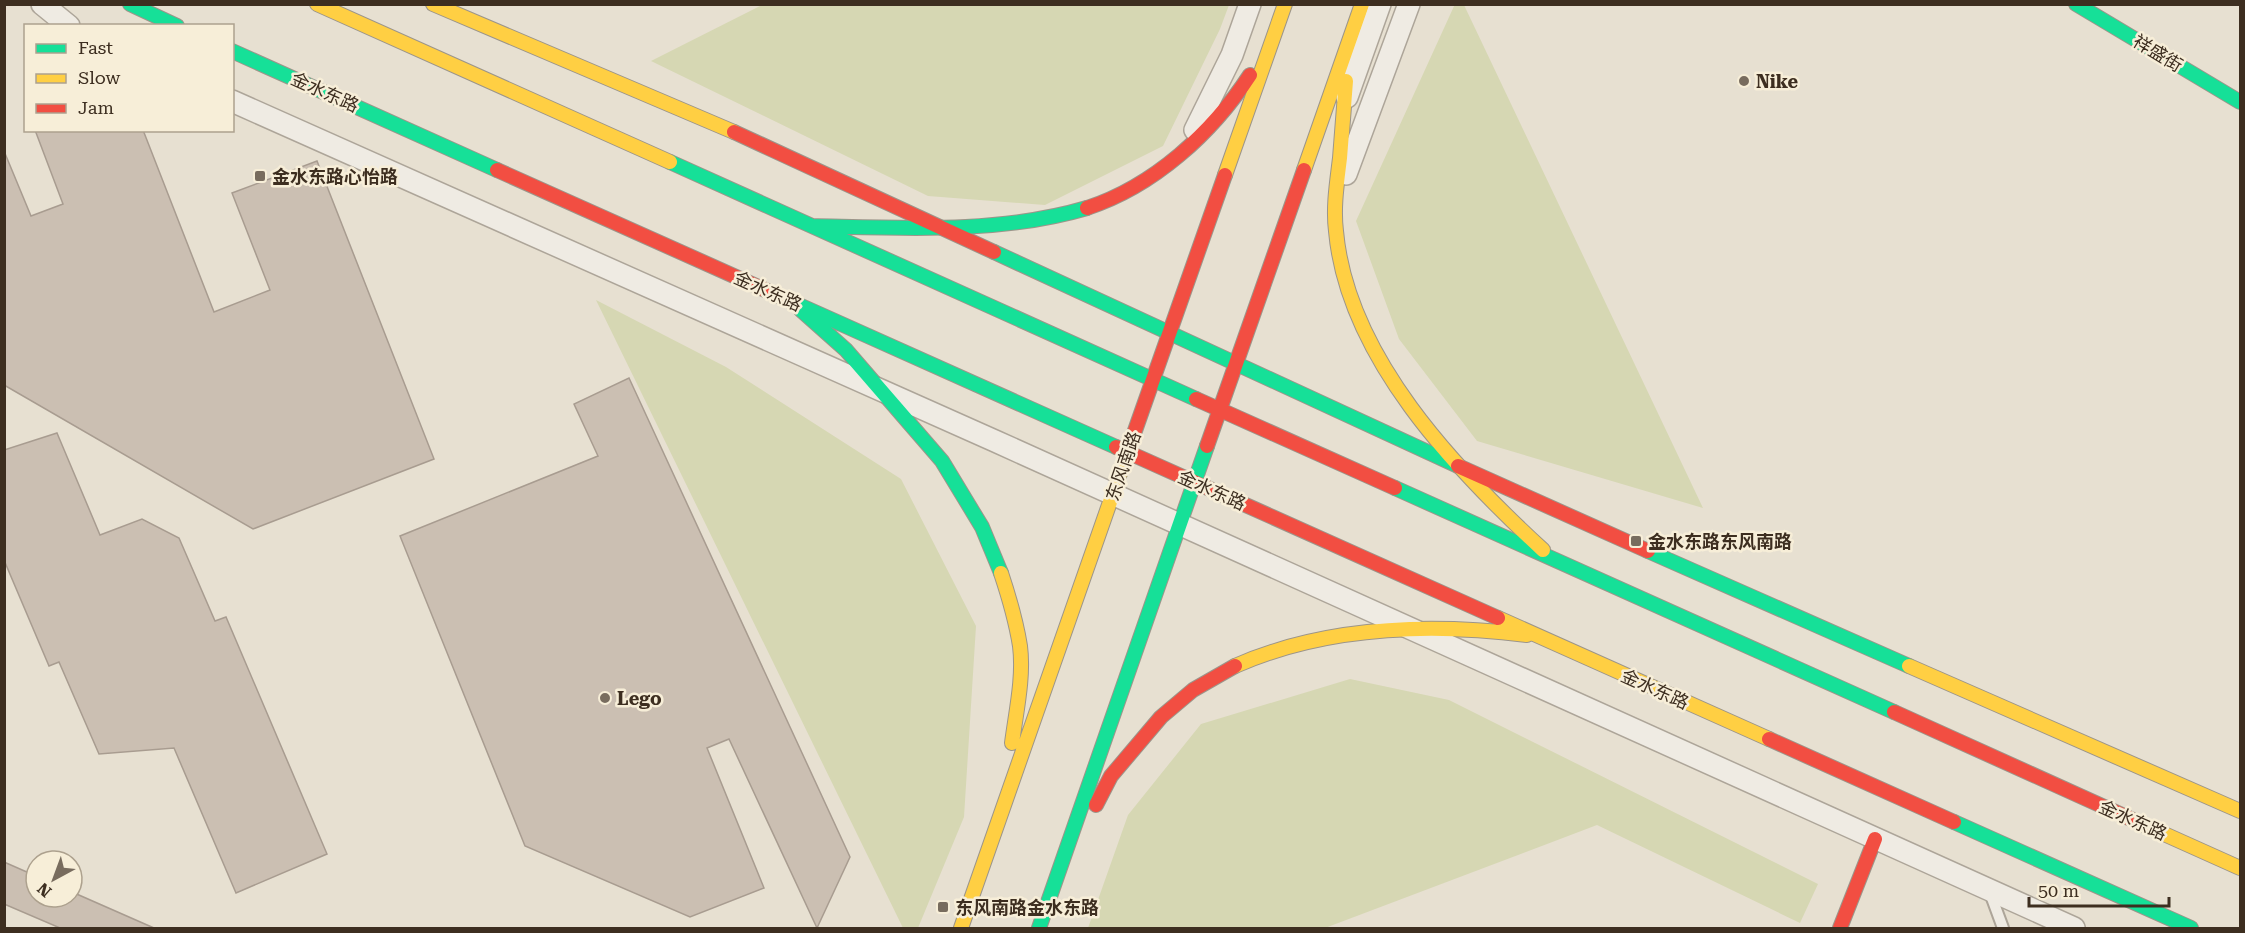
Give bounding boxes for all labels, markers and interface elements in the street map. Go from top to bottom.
legend [24,24,234,132]
street label: 祥盛街 [2129,30,2187,76]
text: Fast [78,37,113,58]
text: Slow [78,67,120,88]
street label: 金水东路 [288,68,362,116]
place label: Nike [1756,71,1799,92]
marker: Nike [1737,74,1751,88]
text: Jam [78,97,114,118]
place label: 金水东路心怡路 [272,166,398,187]
marker: 金水东路心怡路 [253,169,267,183]
street label: 金水东路 [731,267,805,315]
street label: 东风南路 [1101,429,1145,503]
street label: 金水东路 [1175,466,1249,514]
place label: 金水东路东风南路 [1648,531,1792,552]
marker: 金水东路东风南路 [1629,534,1643,548]
street label: 金水东路 [1618,665,1692,713]
place label: Lego [617,688,662,709]
marker: Lego [598,691,612,705]
street label: 金水东路 [2096,796,2170,844]
north arrow [24,849,84,909]
scale bar [2029,870,2168,908]
text: N [34,879,55,901]
text: 50 m [2038,880,2079,901]
place label: 东风南路金水东路 [955,897,1099,918]
marker: 东风南路金水东路 [936,900,950,914]

